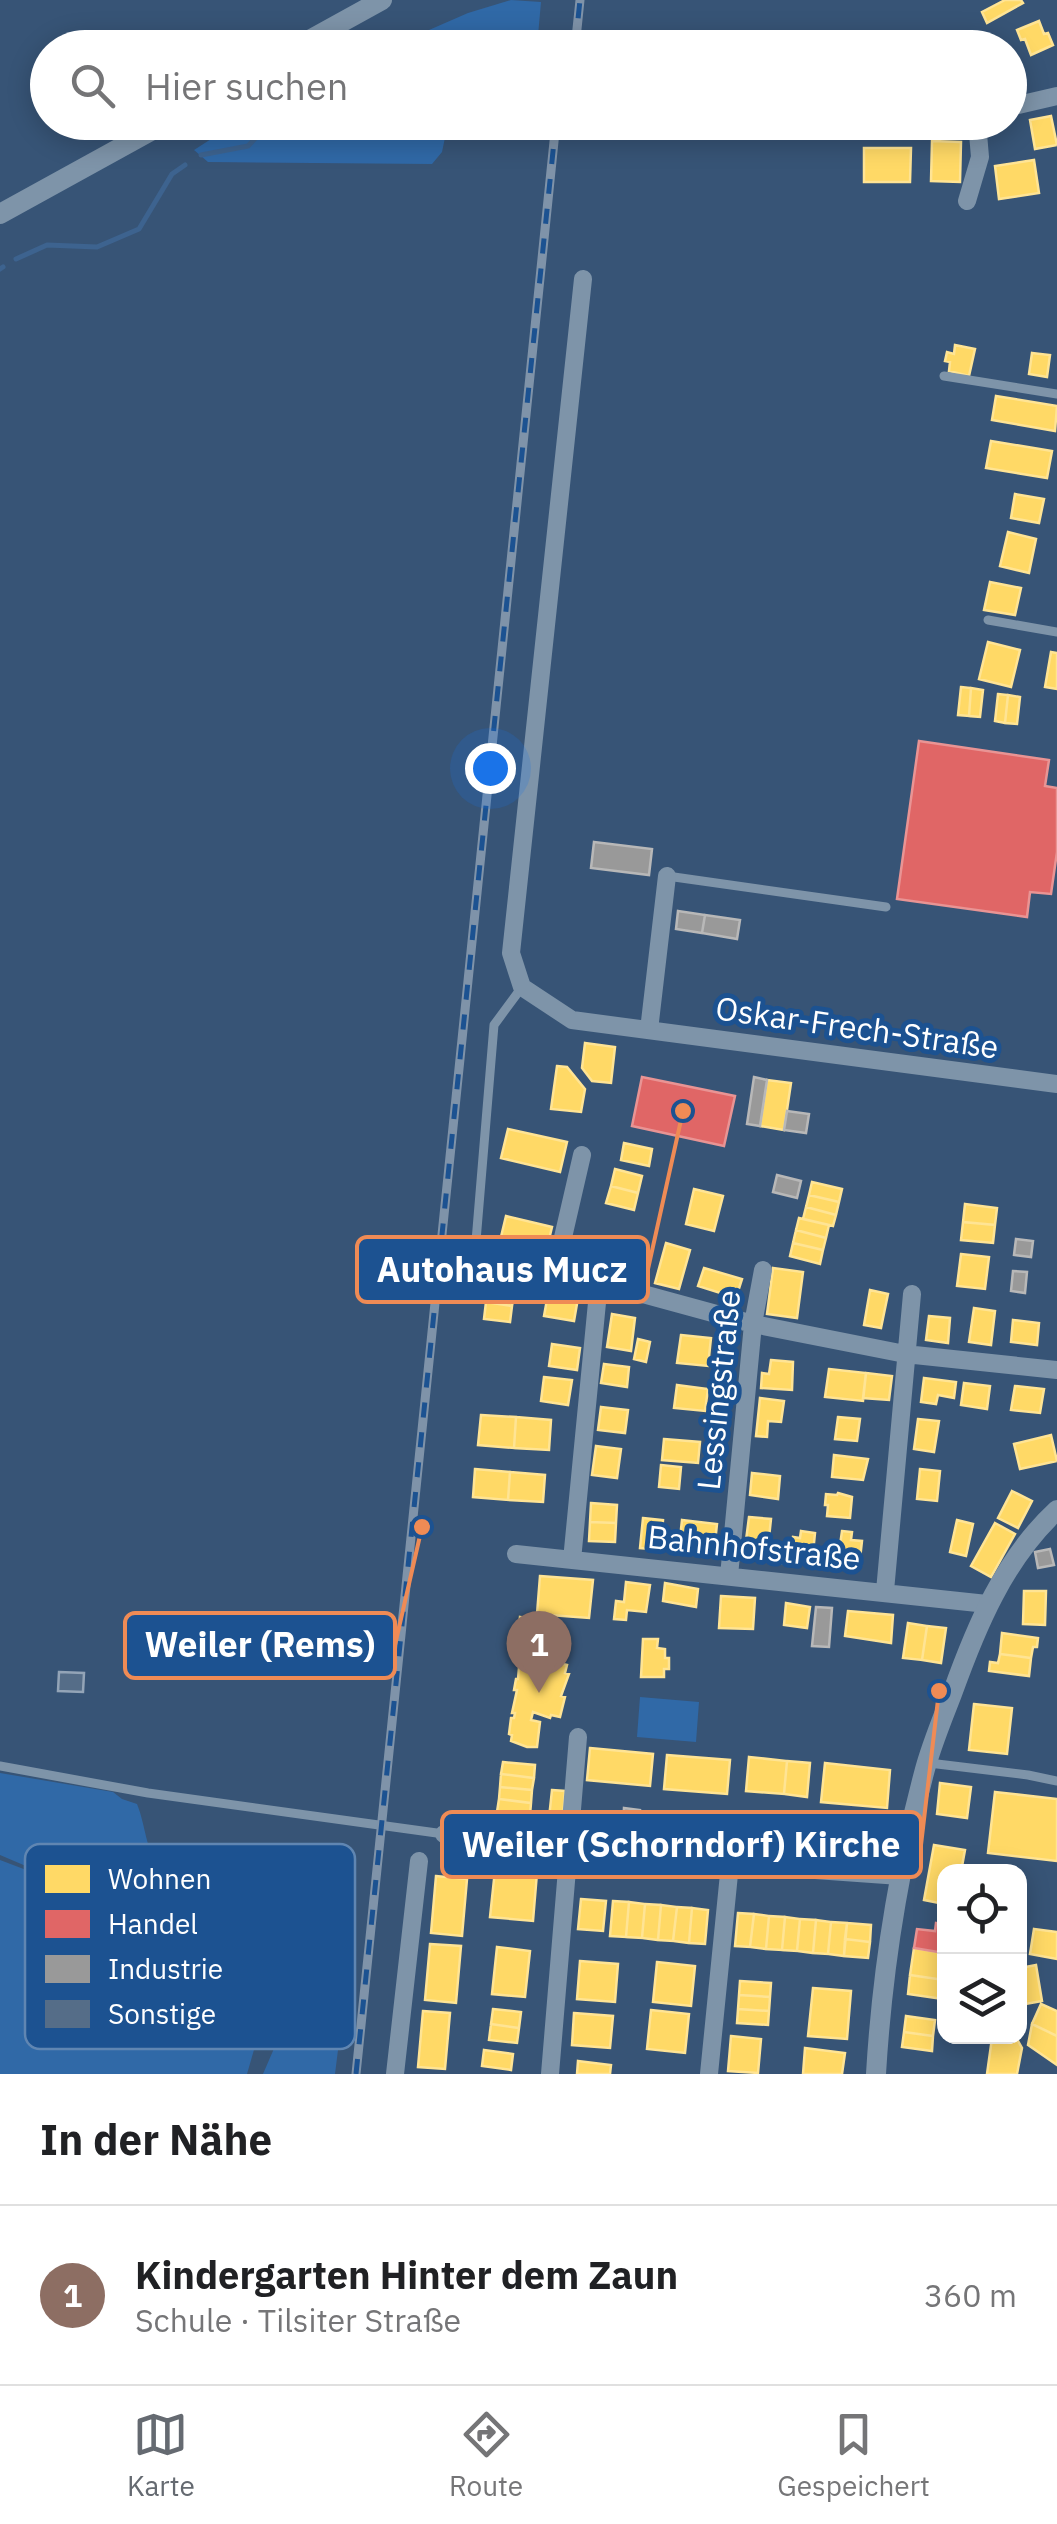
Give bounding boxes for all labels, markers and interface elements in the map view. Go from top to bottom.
search box [30,30,1027,140]
icon: search [65,58,120,113]
text: Hier suchen [145,61,348,110]
your location [465,743,516,794]
street label: Oskar-Frech-Straße [713,986,1001,1068]
callout: Autohaus Mucz [357,1237,648,1302]
text: Autohaus Mucz [376,1246,628,1292]
street label: Lessingstraße [687,1288,749,1492]
street label: Bahnhofstraße [646,1515,863,1579]
pin: 1 [506,1610,572,1693]
callout: Weiler (Rems) [125,1613,395,1678]
text: Weiler (Rems) [145,1621,375,1667]
callout: Weiler (Schorndorf) Kirche [442,1812,921,1877]
text: Weiler (Schorndorf) Kirche [462,1821,900,1867]
legend [25,1844,355,2049]
text: Wohnen [108,1860,211,1897]
map controls [937,1864,1027,2044]
button: locate [937,1864,1027,1954]
text: Handel [108,1905,198,1942]
text: Industrie [108,1950,223,1987]
button: layers [937,1954,1027,2044]
text: Sonstige [108,1995,216,2032]
text: In der Nähe [40,2112,272,2167]
text: Kindergarten Hinter dem Zaun [135,2250,678,2299]
text: 1 [63,2274,82,2316]
text: 360 m [924,2274,1017,2316]
text: Schule · Tilsiter Straße [135,2299,461,2341]
tab: Karte [127,2407,195,2504]
tab: Route [449,2407,523,2504]
tab: Gespeichert [777,2407,930,2504]

